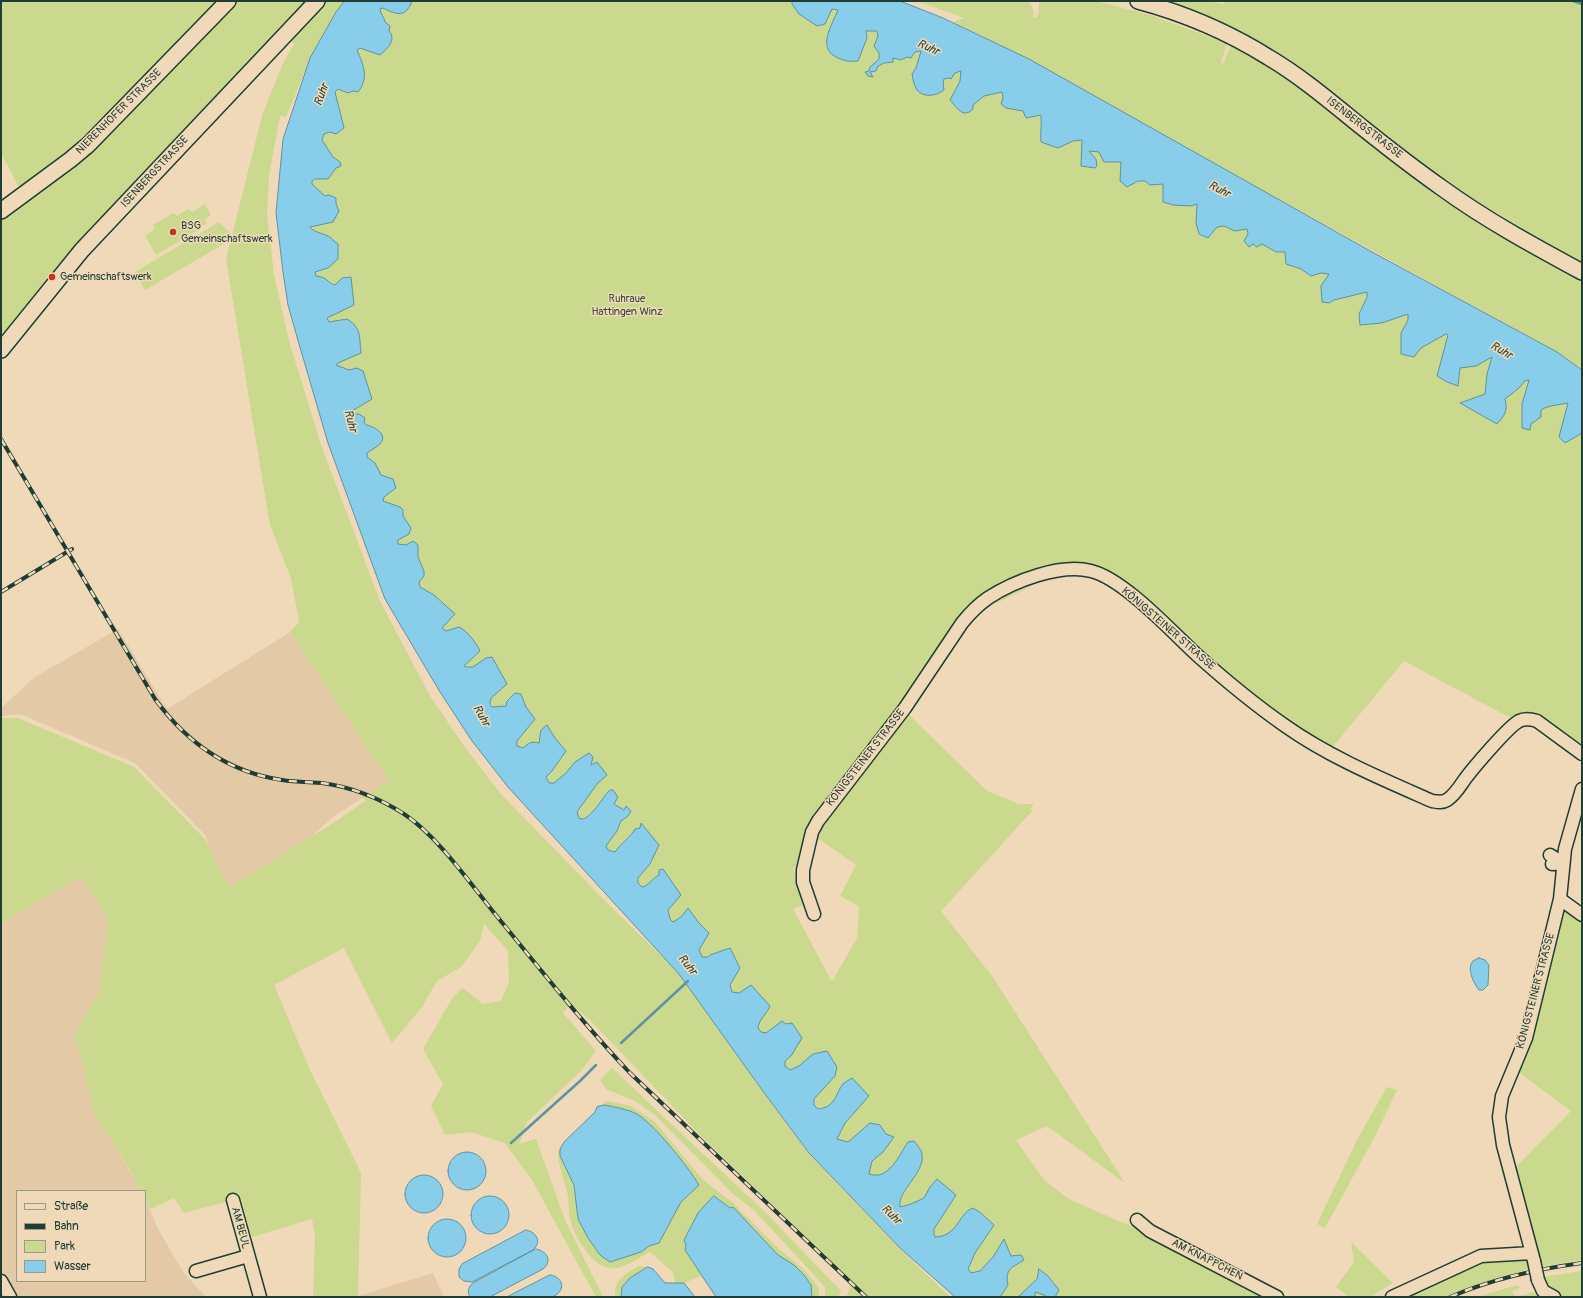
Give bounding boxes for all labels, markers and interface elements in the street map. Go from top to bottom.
water label: Ruhr [915,37,941,59]
street label: NIERENHOFER STRASSE [73,66,165,158]
water label: Ruhr [311,82,333,108]
street label: ISENBERGSTRASSE [1323,94,1405,162]
street label: ISENBERGSTRASSE [118,133,192,211]
water label: Ruhr [1206,178,1232,202]
place label: BSG Gemeinschaftswerk [181,219,273,245]
marker: BSG Gemeinschaftswerk [168,227,178,237]
place label: Gemeinschaftswerk [60,270,152,284]
marker: Gemeinschaftswerk [47,272,57,282]
park label: Ruhraue Hattingen Winz [591,292,663,318]
water label: Ruhr [1487,339,1515,363]
water label: Ruhr [340,408,360,434]
street label: KÖNIGSTEINER STRASSE [1118,585,1218,673]
water label: Ruhr [469,702,493,730]
street label: KÖNIGSTEINER STRASSE [824,707,908,809]
street label: KÖNIGSTEINER STRASSE [1514,931,1558,1051]
water label: Ruhr [674,952,700,978]
legend [16,1190,146,1282]
text: Straße [54,1199,88,1214]
water label: Ruhr [878,1202,904,1228]
street label: AM BEUL [228,1206,252,1250]
text: Bahn [54,1219,79,1234]
street label: AM KNÄPPCHEN [1169,1236,1245,1284]
text: Park [54,1239,75,1254]
text: Wasser [54,1259,91,1274]

